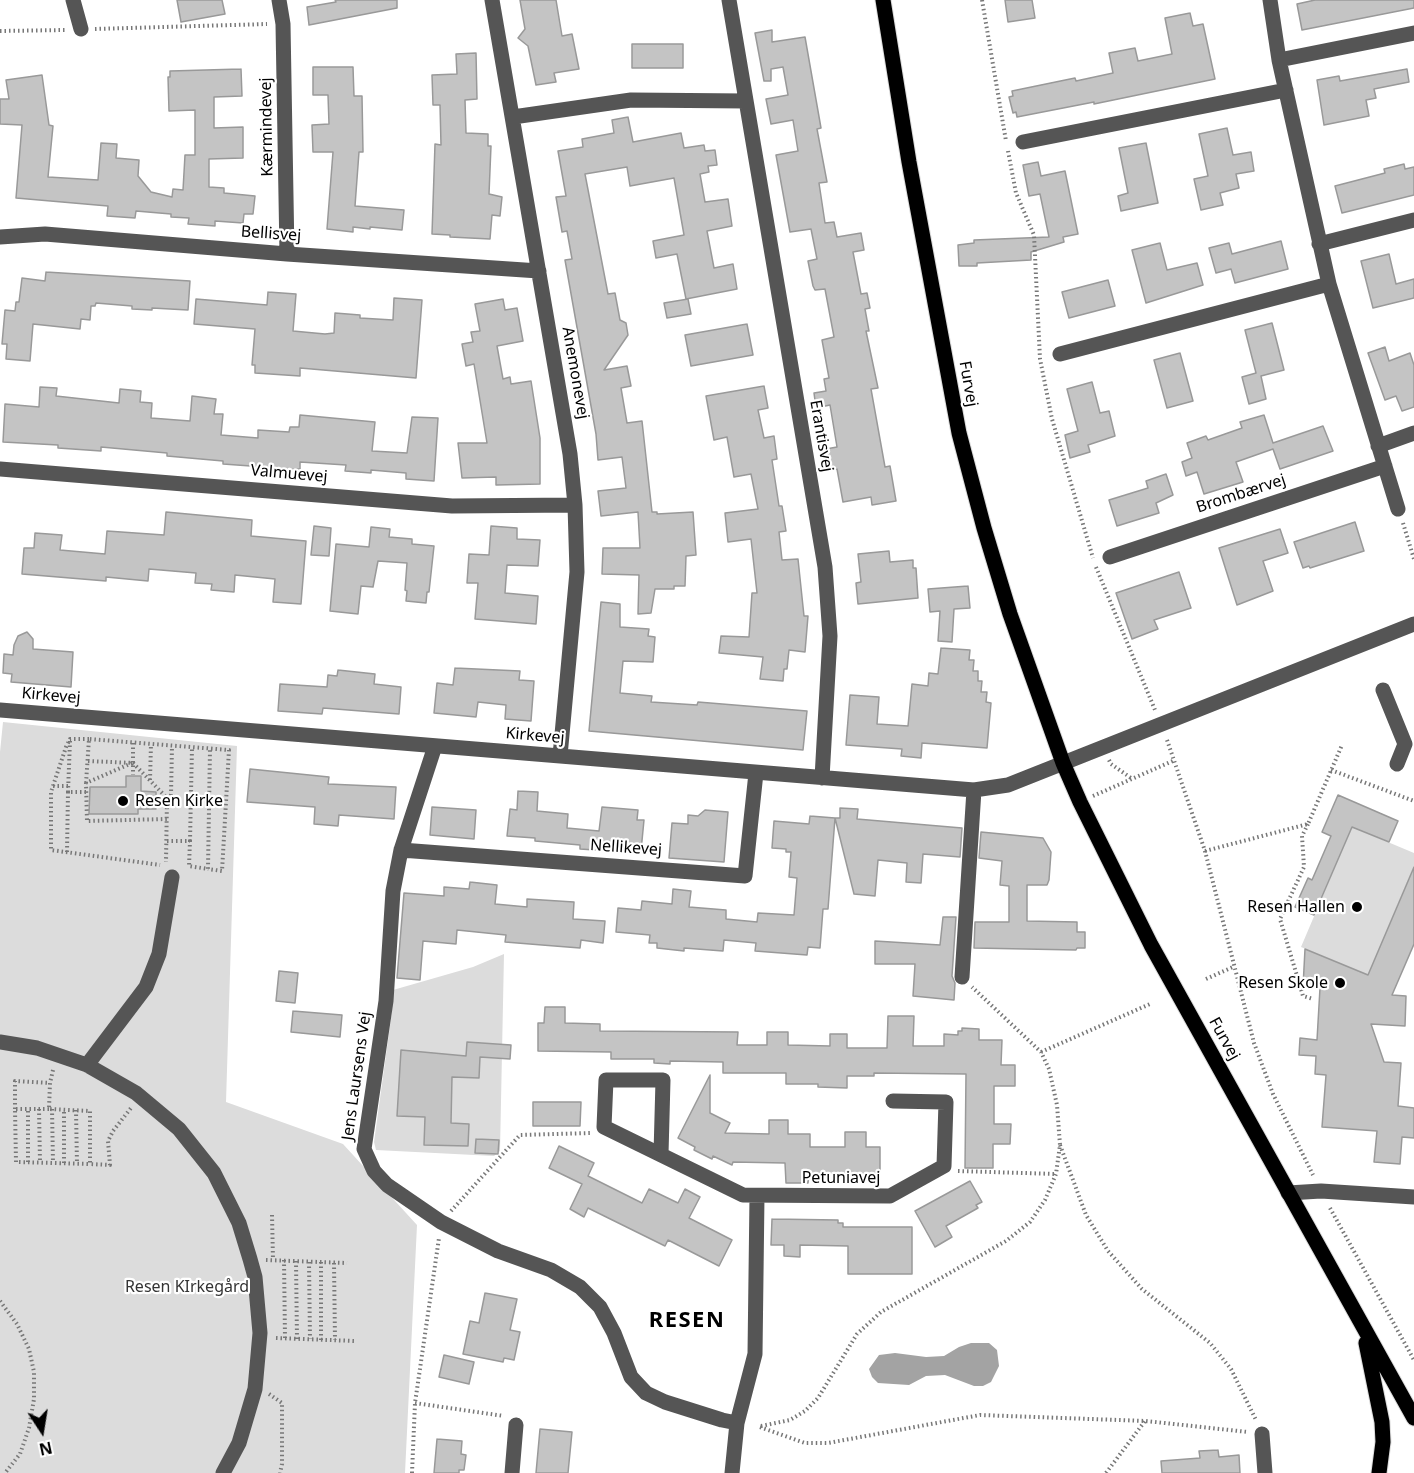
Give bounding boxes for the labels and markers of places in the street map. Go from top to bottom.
place label: Resen Kirke [135,791,223,811]
marker: Resen Kirke [116,794,130,808]
place label: Resen Hallen [1247,897,1345,917]
marker: Resen Hallen [1350,900,1364,914]
place label: Resen Skole [1238,973,1328,993]
marker: Resen Skole [1333,976,1347,990]

